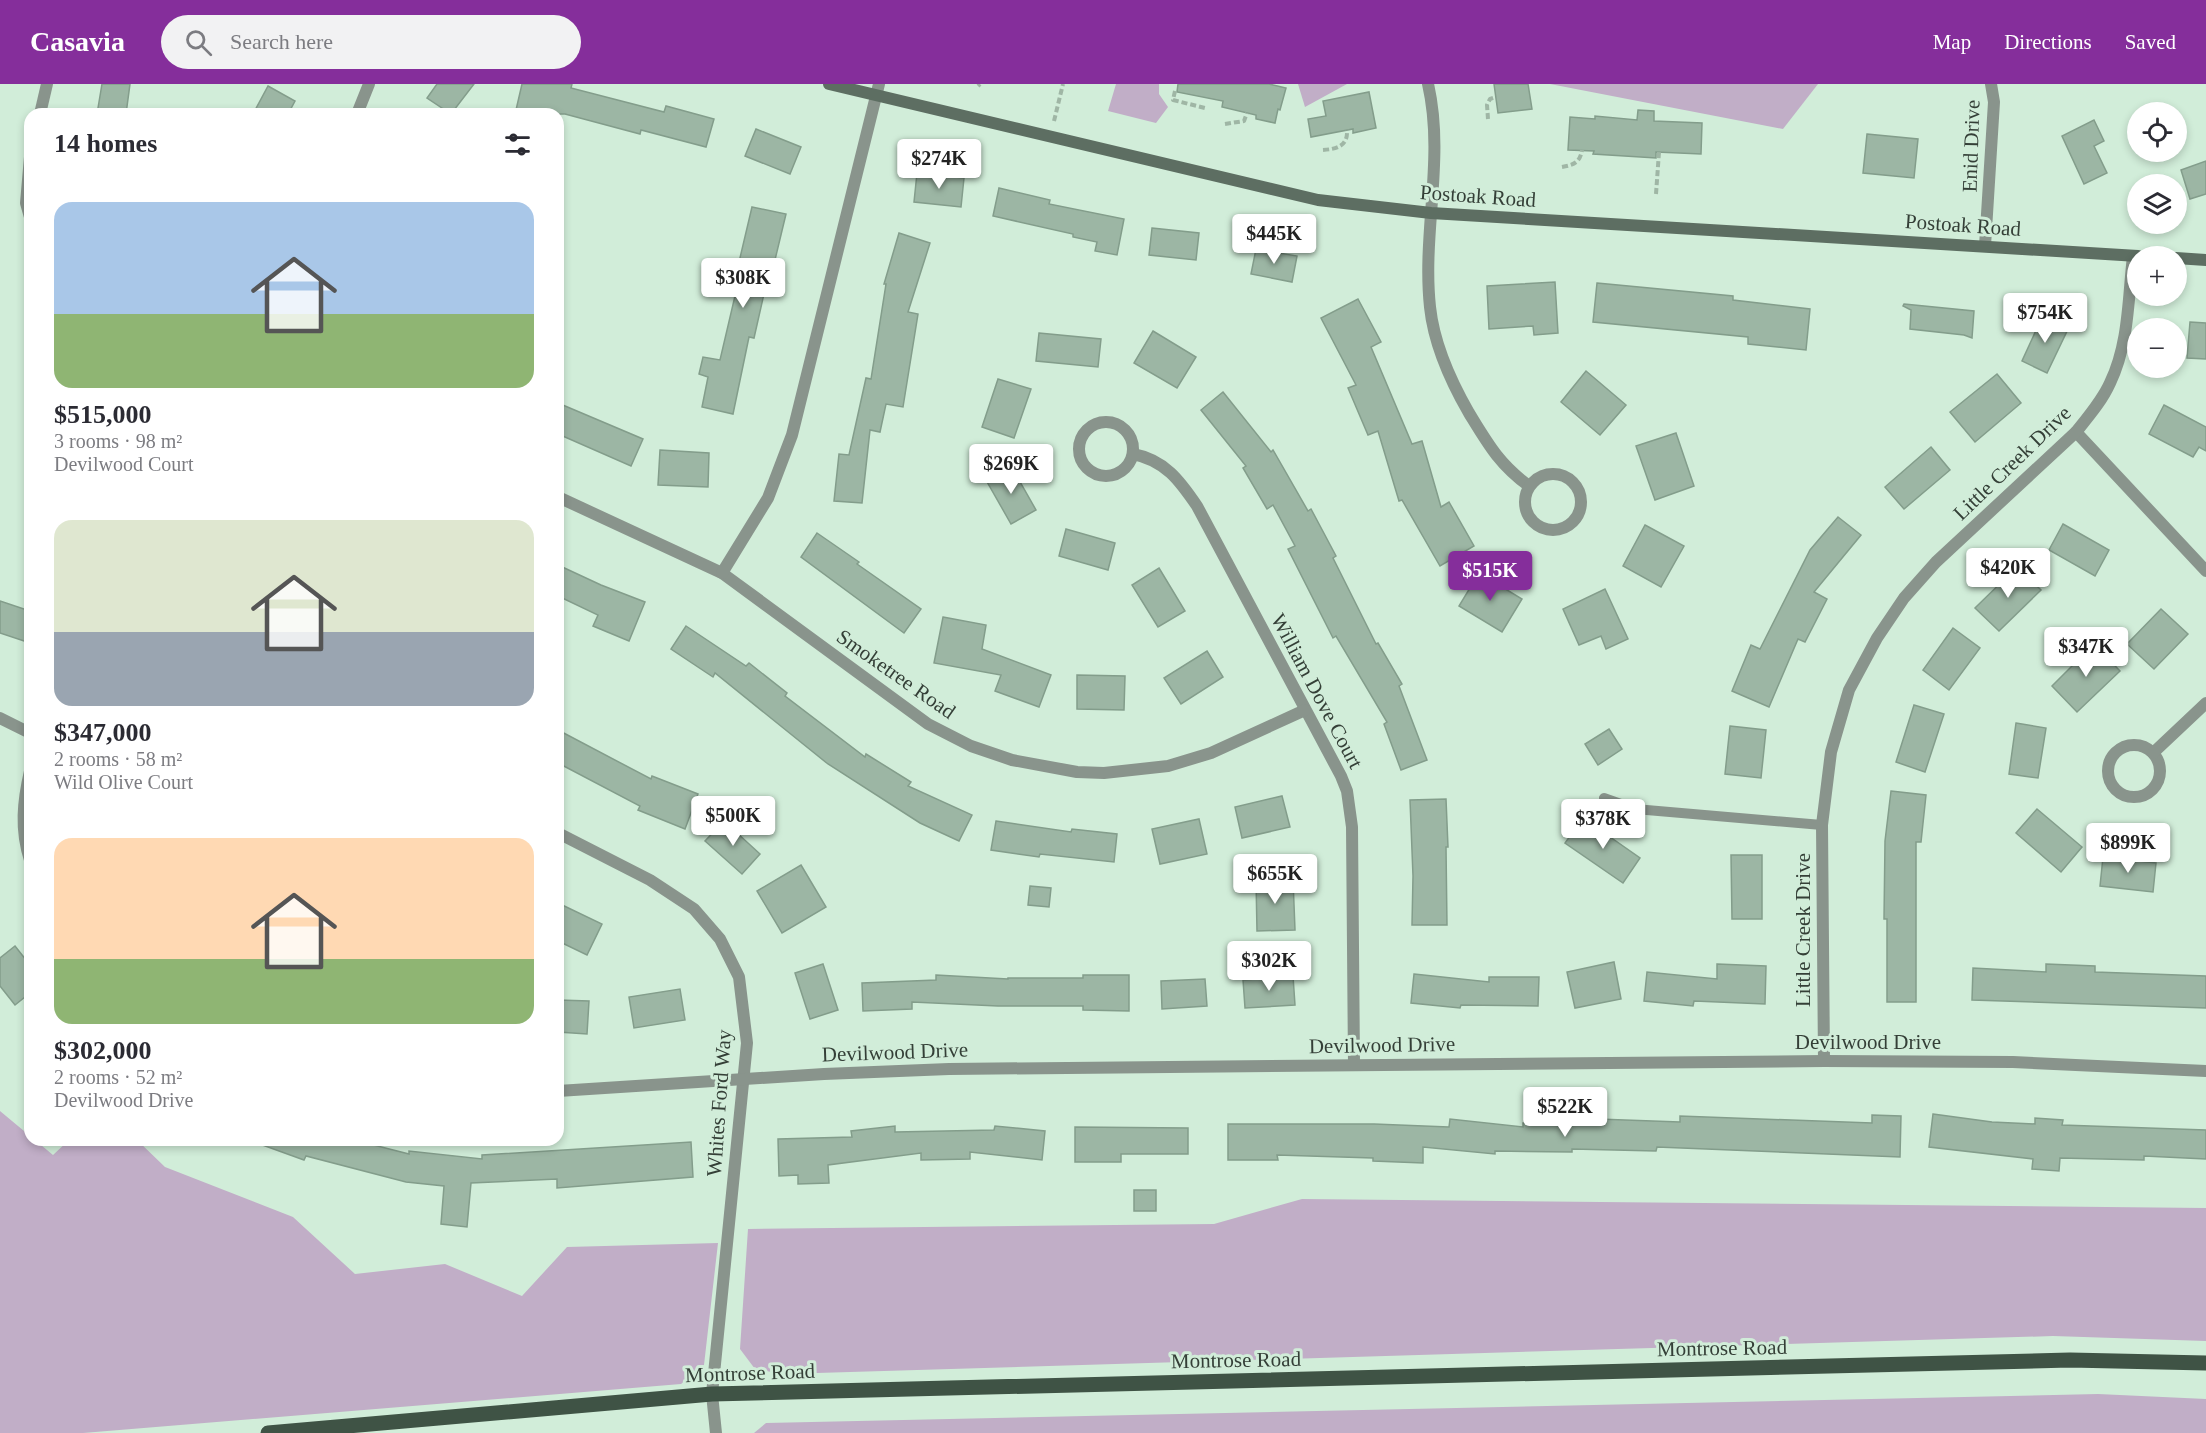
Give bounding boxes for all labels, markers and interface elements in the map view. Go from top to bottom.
search box [161,15,581,69]
text: Casavia [30,26,125,57]
icon: search [182,26,215,59]
text: Search here [230,29,333,54]
text: Map [1933,30,1971,54]
text: Directions [2004,30,2092,54]
text: Saved [2125,30,2176,54]
street label: Enid Drive [1957,99,1985,193]
map controls [2127,102,2187,378]
button: locate [2127,102,2187,162]
icon: filters [501,128,534,161]
text: 14 homes [54,129,157,158]
pin: $274K [897,139,981,190]
text: $274K [911,147,967,169]
button: layers [2127,174,2187,234]
street label: Postoak Road [1419,180,1537,212]
street label: Postoak Road [1904,209,2022,241]
pin: $445K [1232,214,1316,265]
text: $445K [1246,222,1302,244]
icon: home [240,241,348,349]
button: + [2127,246,2187,306]
pin: $308K [701,258,785,309]
text: $308K [715,266,771,288]
pin: $754K [2003,293,2087,344]
text: $754K [2017,301,2073,323]
button: − [2127,318,2187,378]
text: $515,000 [54,400,152,429]
street label: Little Creek Drive [1948,401,2076,525]
text: 3 rooms · 98 m² [54,430,182,452]
pin: $269K [969,444,1053,495]
text: $269K [983,452,1039,474]
text: Devilwood Court [54,453,193,475]
pin: $420K [1966,548,2050,599]
pin: $515K [1448,551,1532,602]
text: $420K [1980,556,2036,578]
icon: home [240,559,348,667]
text: $515K [1462,559,1518,581]
street label: William Dove Court [1266,610,1368,773]
street label: Smoketree Road [832,624,960,724]
pin: $347K [2044,627,2128,678]
text: $347K [2058,635,2114,657]
text: $347,000 [54,718,152,747]
text: 2 rooms · 58 m² [54,748,182,770]
text: Wild Olive Court [54,771,193,793]
pin: $500K [691,796,775,847]
pin: $378K [1561,799,1645,850]
text: $500K [705,804,761,826]
text: $378K [1575,807,1631,829]
pin: $899K [2086,823,2170,874]
text: $899K [2100,831,2156,853]
street label: Little Creek Drive [1791,853,1815,1007]
pin: $655K [1233,854,1317,905]
text: $655K [1247,862,1303,884]
icon: home [240,877,348,985]
pin: $302K [1227,941,1311,992]
text: $302K [1241,949,1297,971]
street label: Whites Ford Way [702,1028,736,1177]
street label: Devilwood Drive [1795,1030,1941,1054]
street label: Devilwood Drive [1309,1032,1455,1058]
text: $302,000 [54,1036,152,1065]
street label: Devilwood Drive [821,1037,969,1067]
text: 2 rooms · 52 m² [54,1066,182,1088]
pin: $522K [1523,1087,1607,1138]
text: Devilwood Drive [54,1089,193,1111]
text: $522K [1537,1095,1593,1117]
street label: Montrose Road [1657,1335,1788,1361]
street label: Montrose Road [1171,1347,1302,1373]
street label: Montrose Road [685,1359,816,1387]

